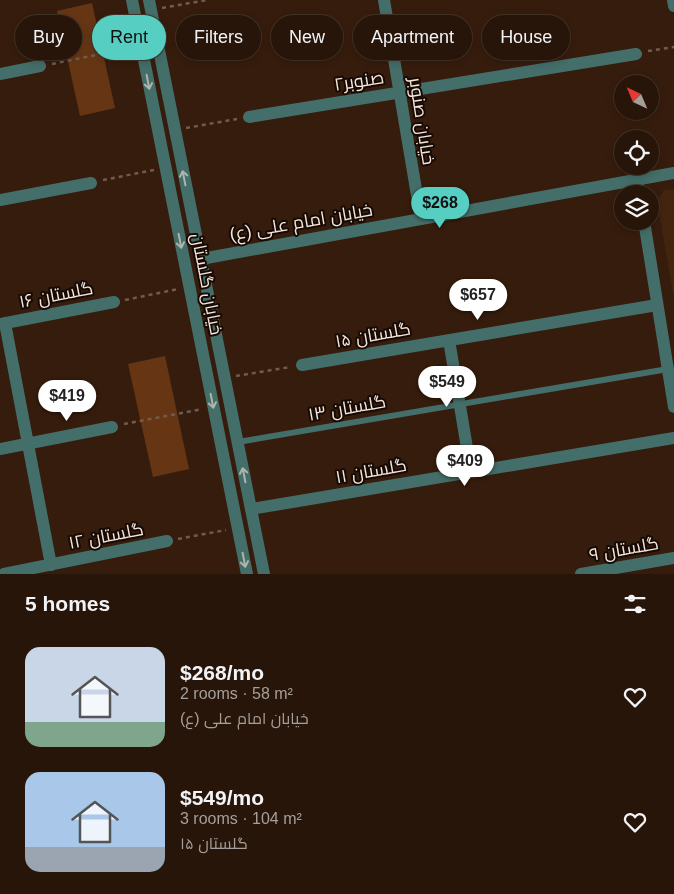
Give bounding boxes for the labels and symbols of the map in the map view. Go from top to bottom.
street label: صنوبر۲ [333,67,385,96]
one-way arrow [144,74,153,90]
street label: خیابان صنوبر [404,75,439,166]
north arrow [614,75,659,120]
one-way arrow [179,171,189,187]
pin: $268 [410,186,470,229]
street label: خیابان امام علی (ع) [228,200,374,246]
street label: خیابان گلستان [186,231,227,337]
one-way arrow [176,233,185,249]
street label: گلستان ۱۶ [17,278,95,313]
pin: $657 [448,278,508,321]
street label: گلستان ۱۵ [334,319,412,352]
pin: $549 [417,366,477,408]
pin: $419 [37,380,97,422]
street label: گلستان ۱۳ [307,391,388,426]
one-way arrow [208,392,218,408]
pin: $409 [435,444,495,487]
street label: گلستان ۱۱ [334,455,408,488]
one-way arrow [239,467,248,483]
street label: گلستان ۱۲ [67,519,145,554]
street label: گلستان ۹ [588,533,660,566]
one-way arrow [240,552,250,568]

